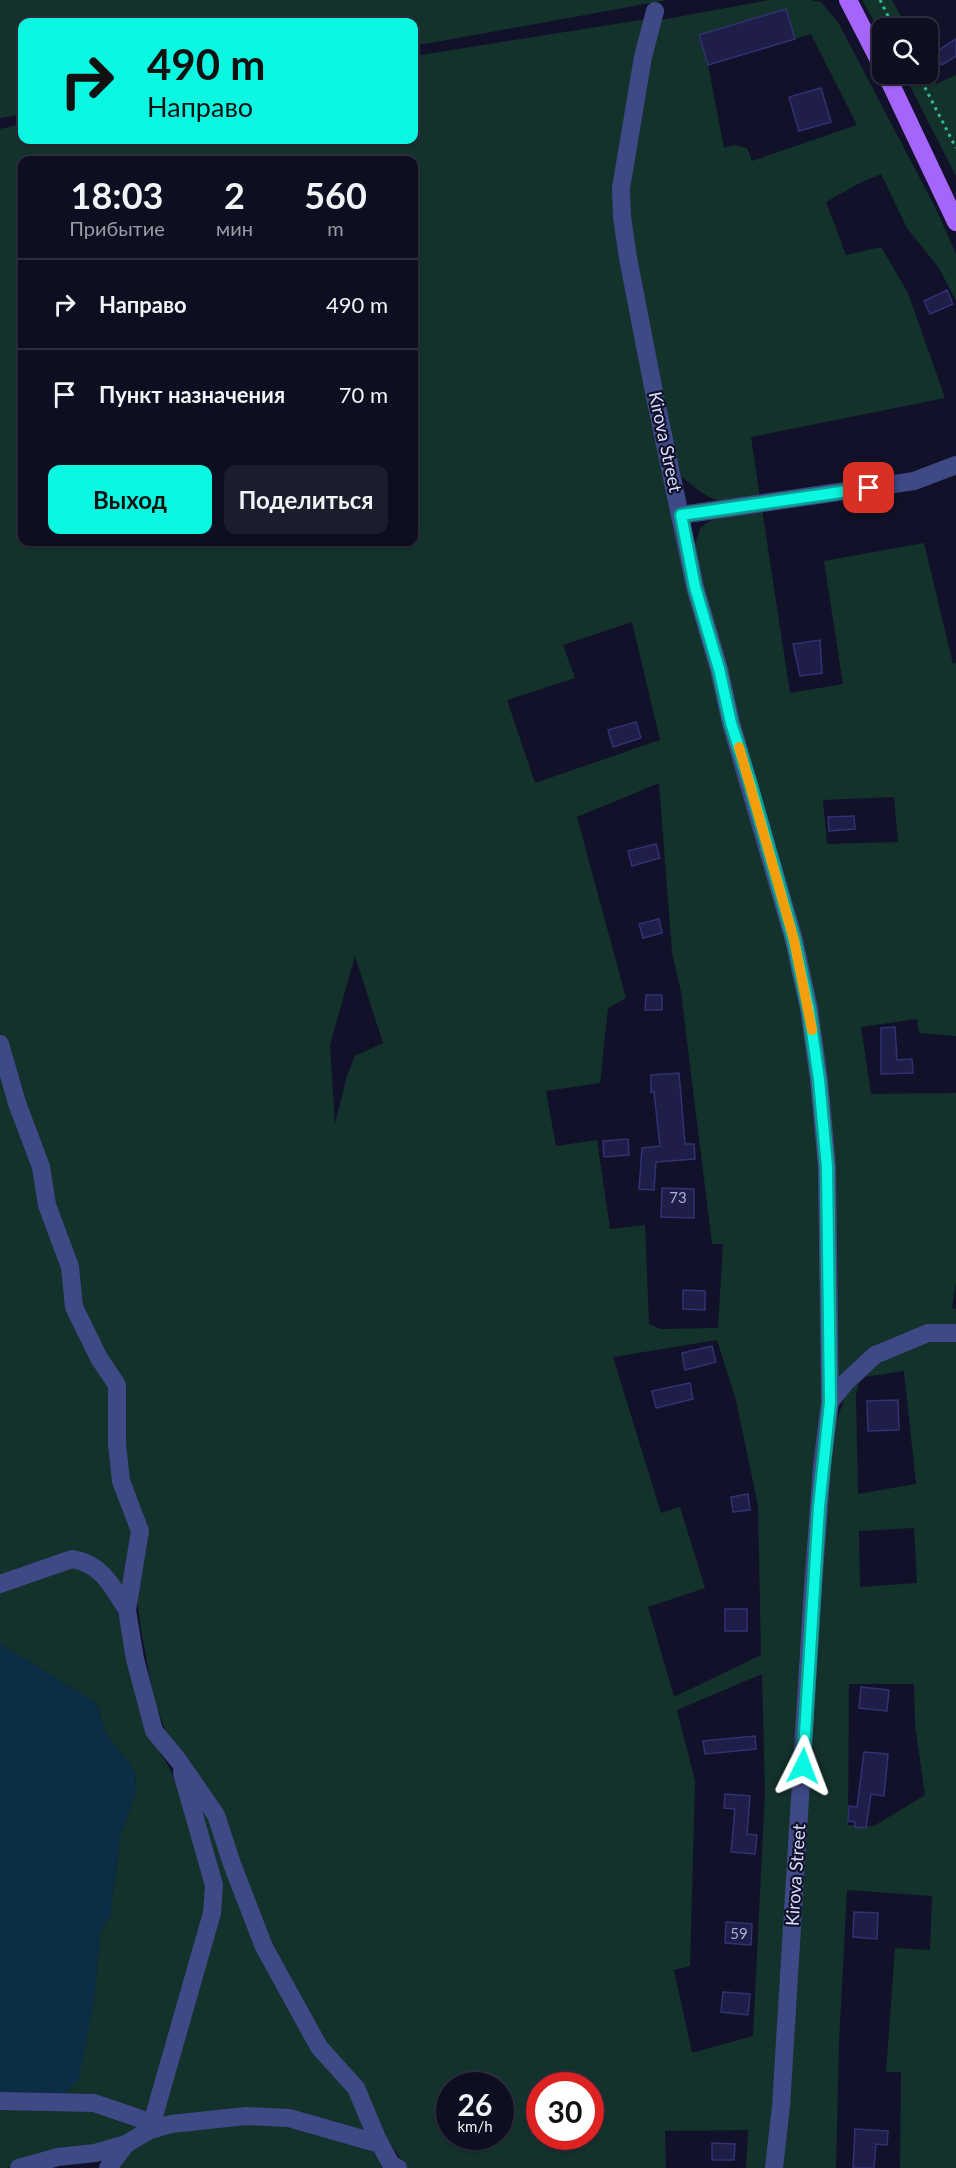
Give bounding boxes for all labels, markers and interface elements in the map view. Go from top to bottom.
map controls [872,18,938,84]
button: search [872,18,938,84]
text: 490 m [147,39,265,89]
icon: right [48,42,126,120]
text: Направо [147,90,253,123]
text: 18:03 [71,173,163,217]
text: 2 [224,173,245,217]
text: 560 [304,173,367,217]
text: Прибытие [69,216,165,240]
text: мин [216,216,253,240]
text: m [327,216,344,240]
icon: right [48,288,81,321]
text: Направо [99,291,187,318]
text: 490 m [326,291,388,318]
icon: arrive [48,378,81,411]
text: Пункт назначения [99,381,285,408]
text: 70 m [339,381,388,408]
street label: Kirova Street [645,389,687,495]
pin [843,462,894,513]
button: Выход [48,465,212,534]
button: Поделиться [224,465,388,534]
icon: arrive [852,471,885,504]
house number: 73 [669,1188,687,1206]
position arrow [771,1734,835,1798]
street label: Kirova Street [780,1823,810,1927]
house number: 59 [730,1924,748,1942]
speed limit sign: 30 [526,2072,604,2150]
text: 26 [458,2086,492,2122]
text: km/h [457,2117,493,2135]

